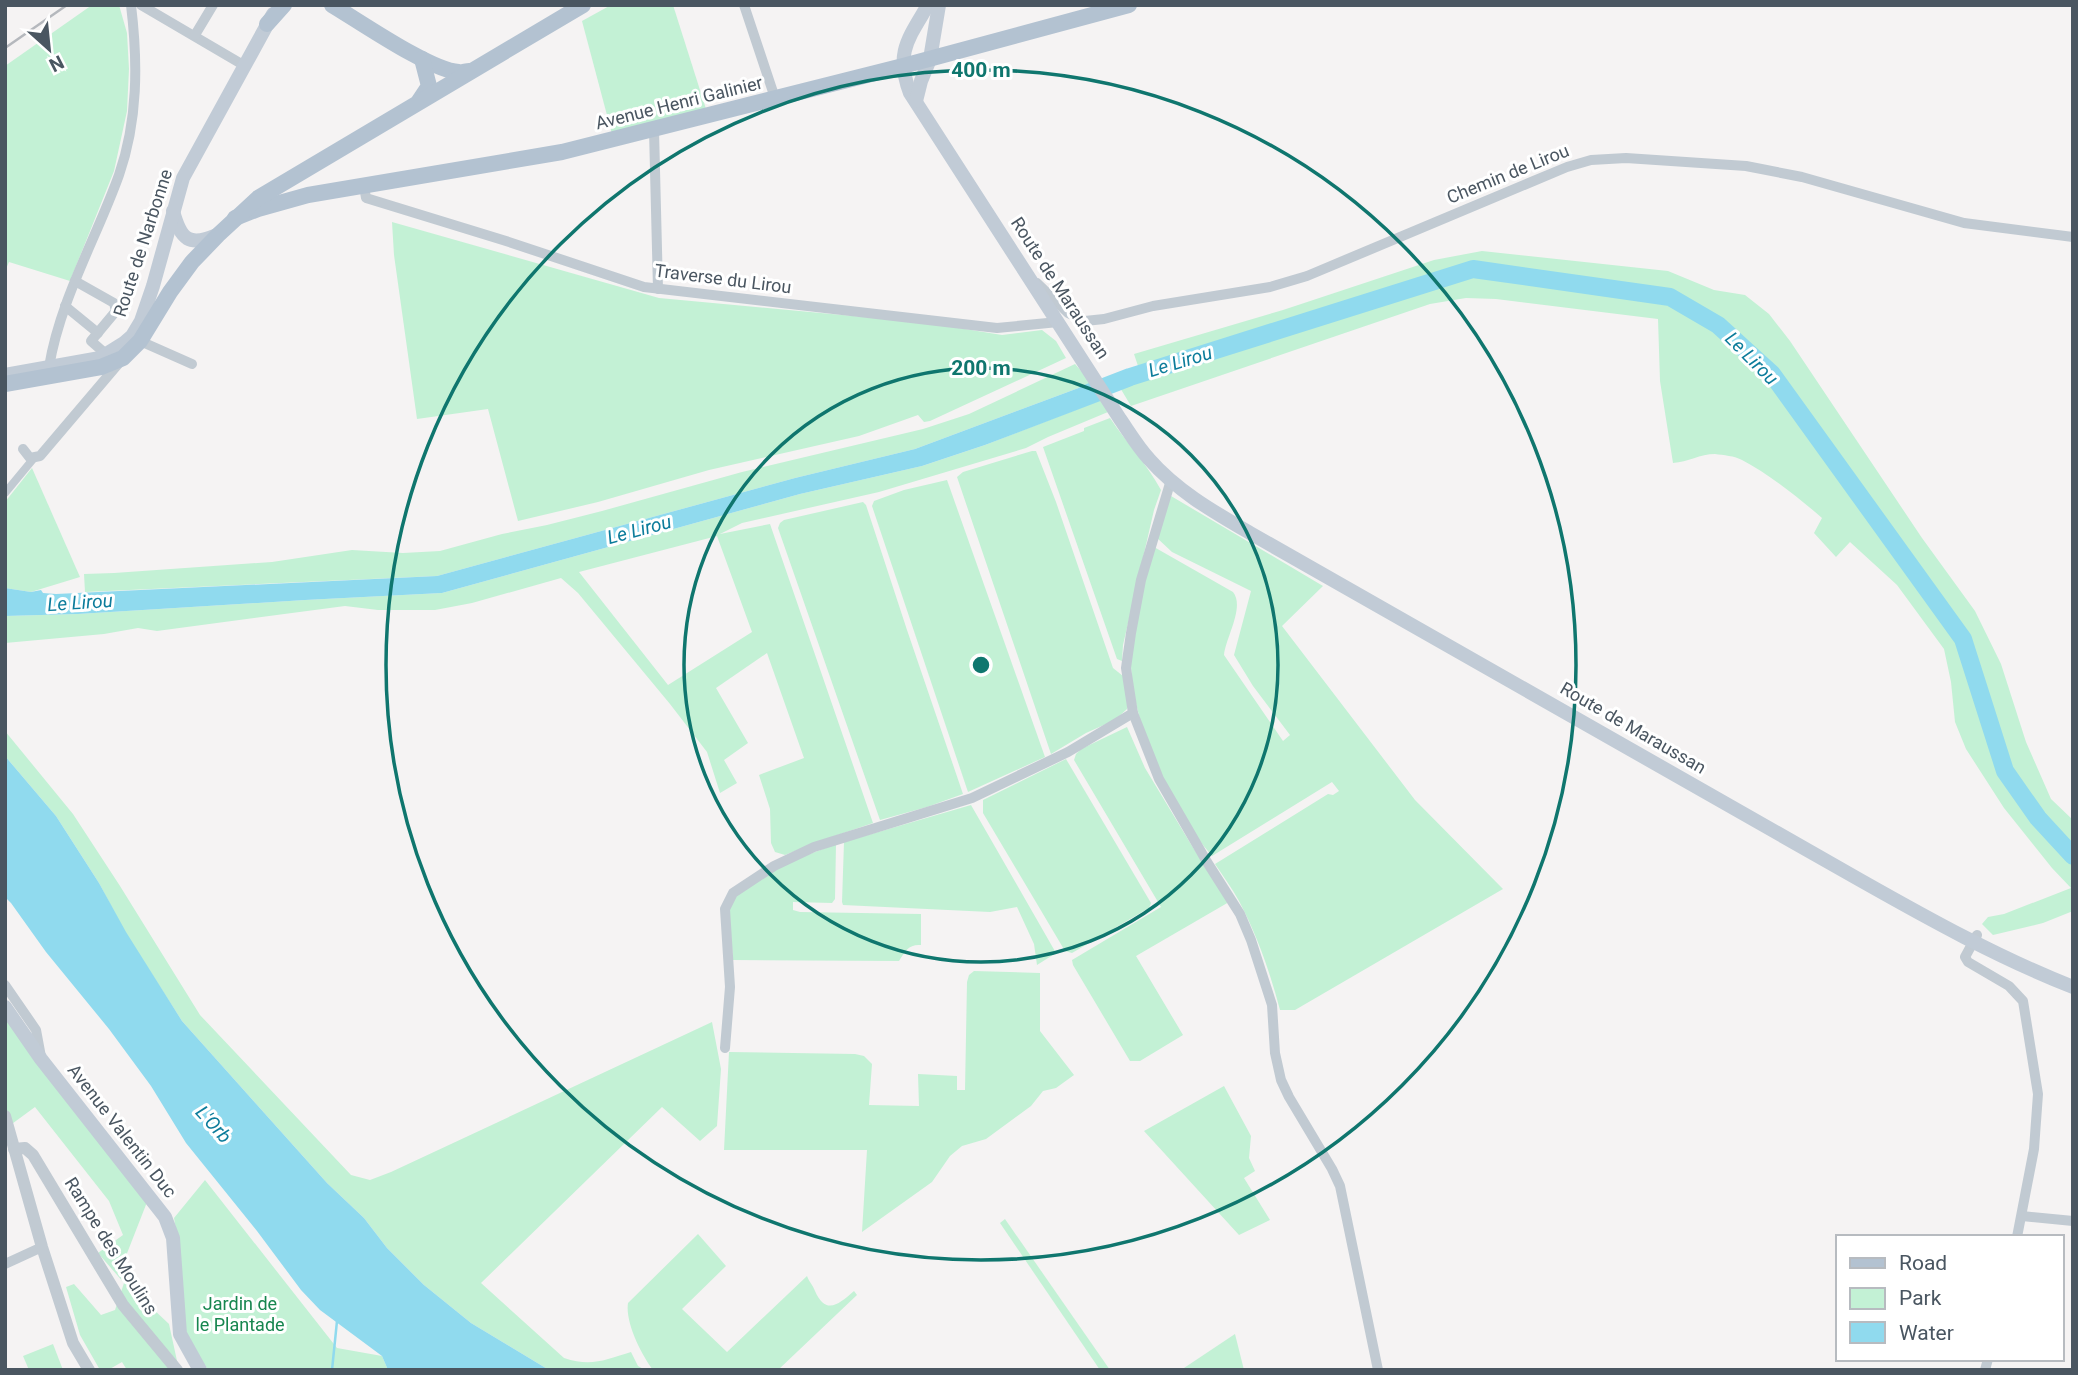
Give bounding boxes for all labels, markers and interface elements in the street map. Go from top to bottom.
north arrow [14,14,84,84]
text: N [45,50,68,77]
text: 400 m [951,58,1011,82]
street label: Avenue Henri Galinier [593,72,765,133]
street label: Chemin de Lirou [1444,139,1572,208]
street label: Route de Narbonne [109,166,176,319]
street label: Route de Maraussan [1007,213,1114,362]
street label: Traverse du Lirou [653,260,793,297]
water label: Le Lirou [1720,327,1783,390]
water label: Le Lirou [1145,341,1215,382]
text: 200 m [951,356,1011,380]
water label: Le Lirou [605,510,674,549]
water label: Le Lirou [47,589,114,616]
centre of rings [969,653,993,677]
street label: Route de Maraussan [1557,677,1710,778]
street label: Avenue Valentin Duc [64,1060,181,1202]
water label: L'Orb [191,1101,236,1148]
street label: Rampe des Moulins [61,1173,162,1318]
legend [1836,1235,2064,1361]
text: Road [1899,1251,1947,1275]
text: Park [1899,1286,1942,1310]
park label: Jardin de le Plantade [195,1293,285,1335]
text: Water [1899,1321,1954,1345]

